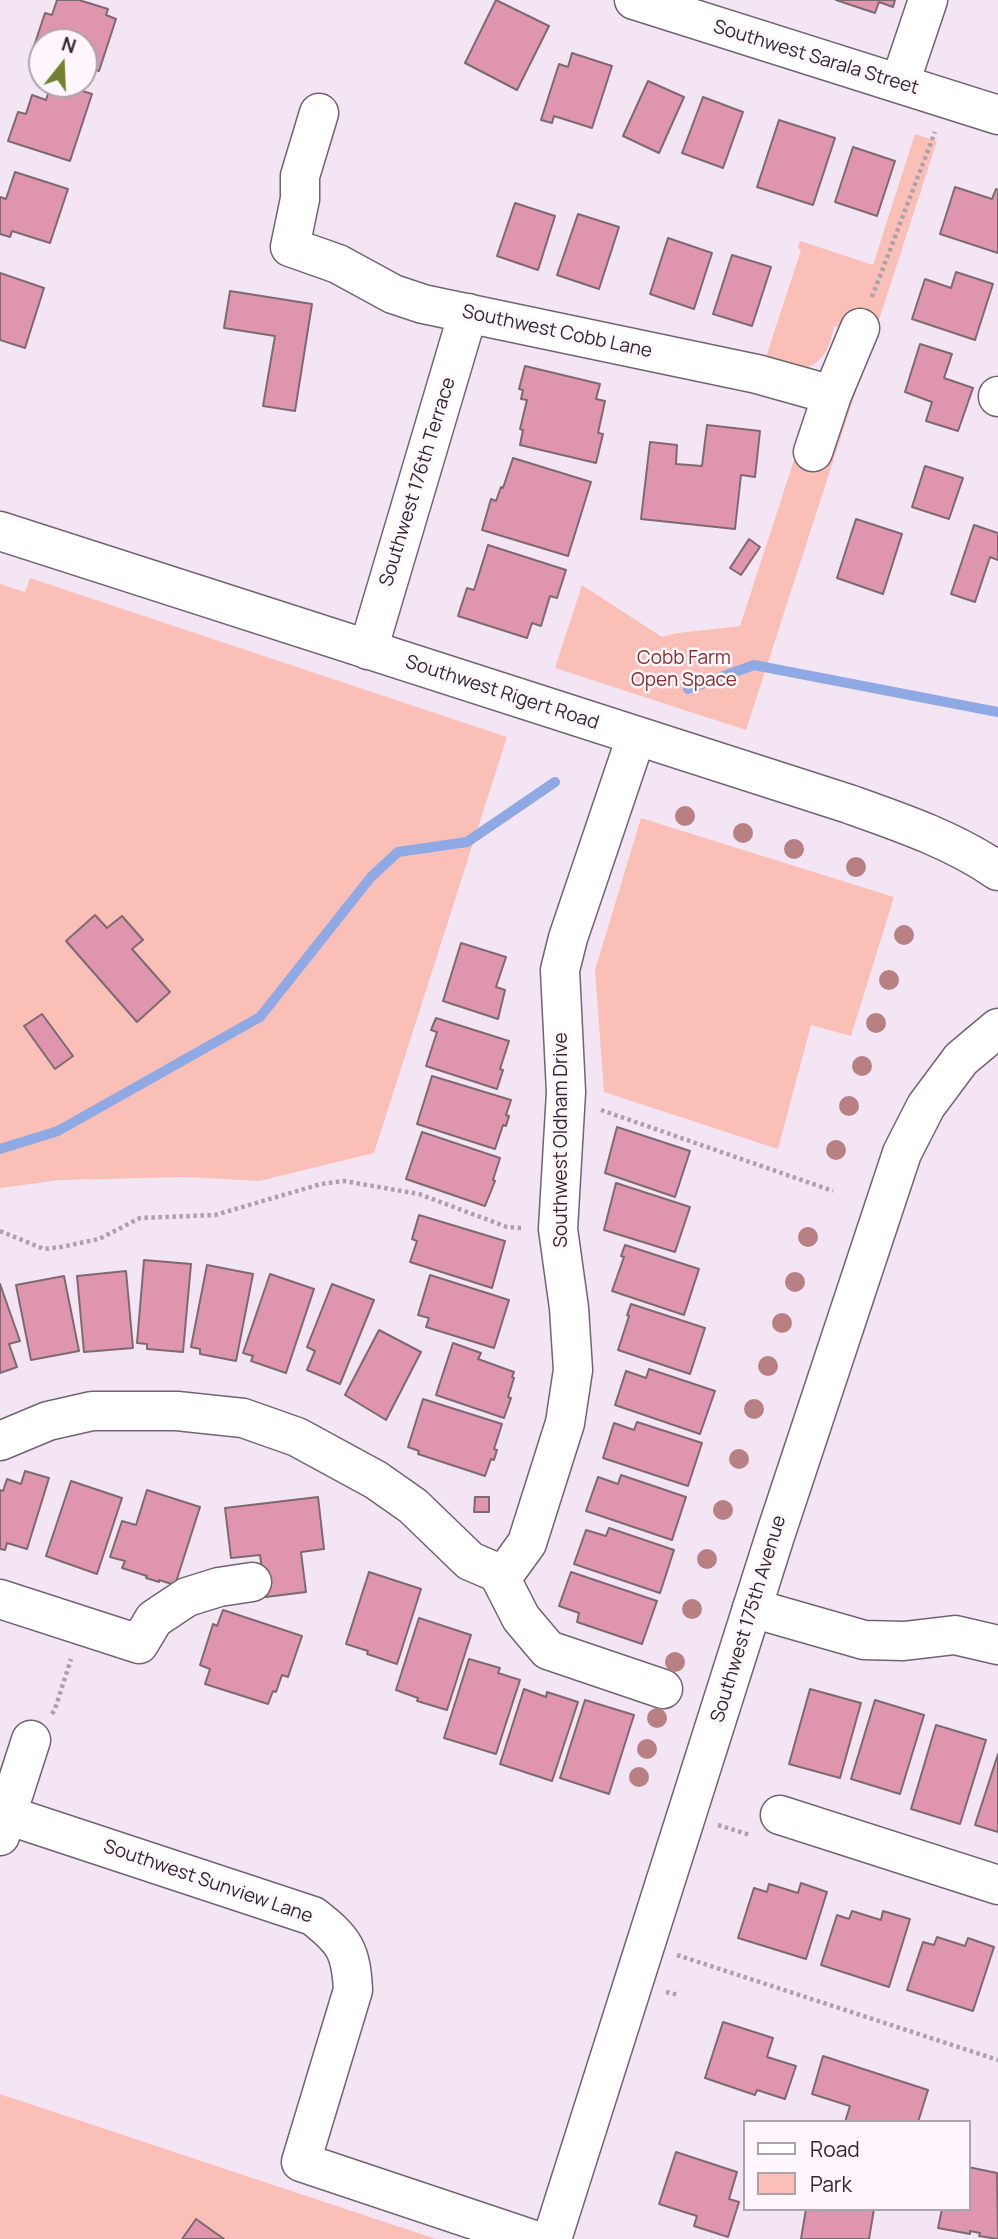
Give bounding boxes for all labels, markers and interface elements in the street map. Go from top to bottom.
street label: Southwest Sarala Street [710,16,922,100]
north arrow [28,28,98,98]
text: N [58,30,79,59]
street label: Southwest Cobb Lane [460,301,654,363]
street label: Southwest 176th Terrace [375,375,461,589]
park label: Cobb Farm Open Space [631,648,737,692]
street label: Southwest Rigert Road [402,651,602,735]
street label: Southwest Oldham Drive [551,1032,573,1248]
street label: Southwest 175th Avenue [707,1513,791,1725]
street label: Southwest Sunview Lane [100,1835,316,1929]
legend [743,2120,970,2211]
text: Road [810,2135,860,2163]
text: Park [810,2170,852,2198]

